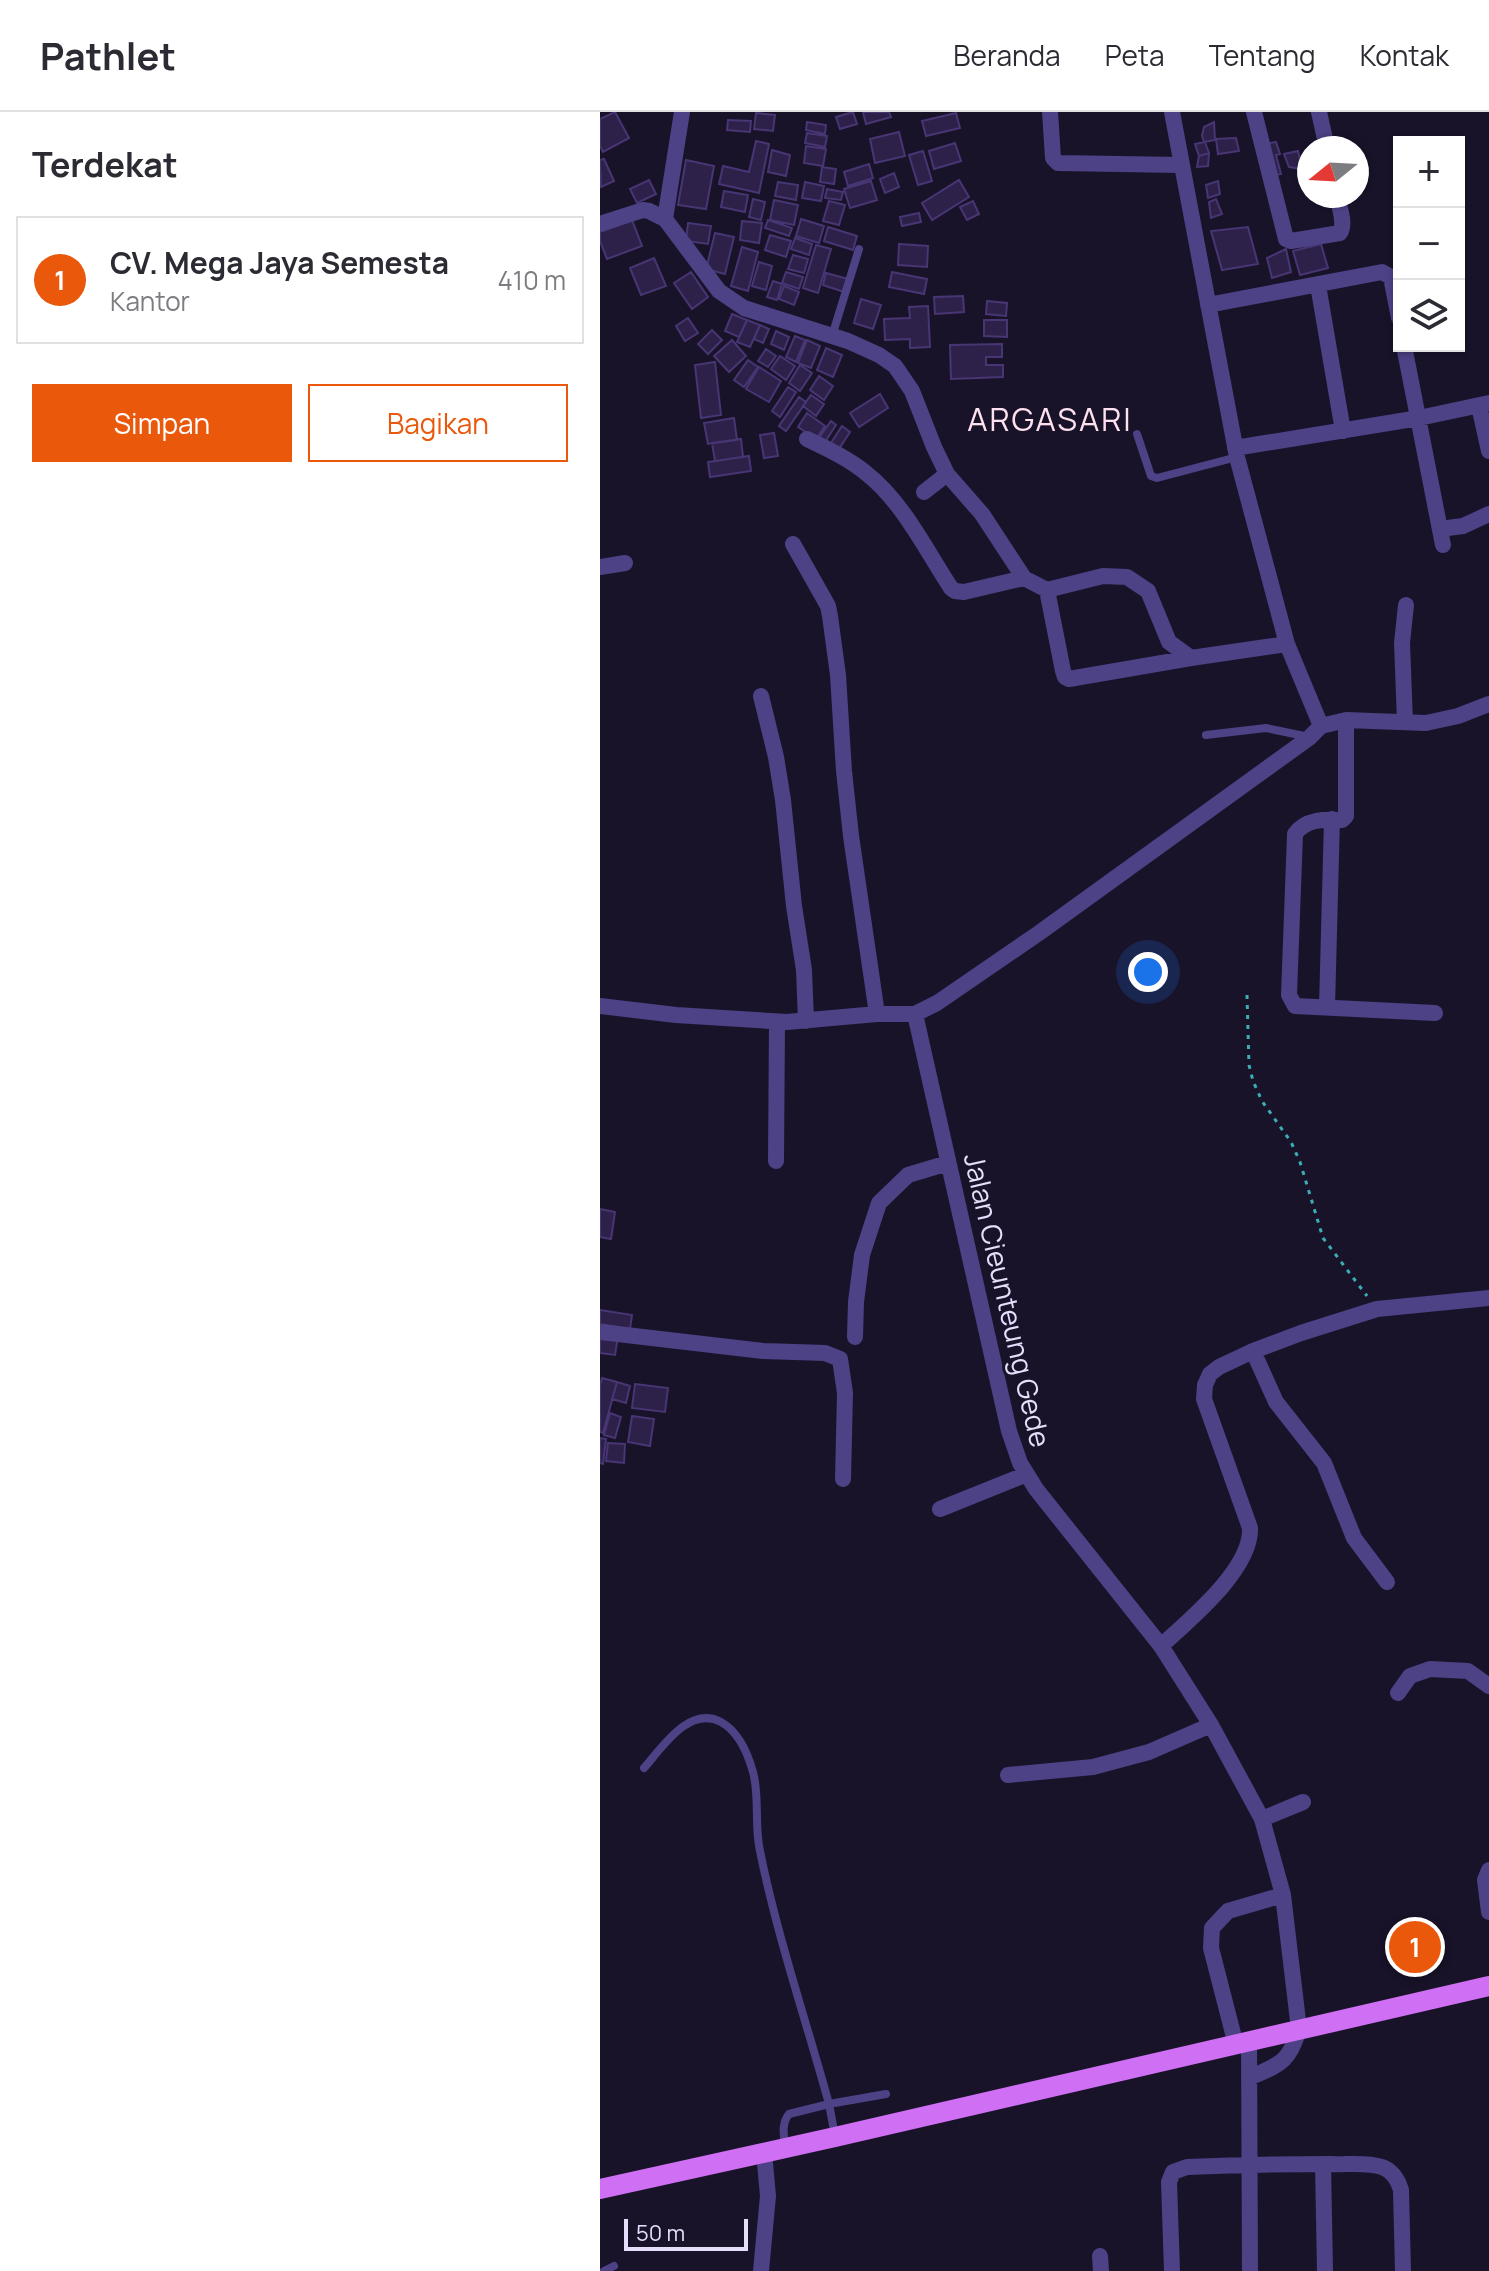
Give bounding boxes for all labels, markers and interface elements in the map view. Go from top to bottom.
text: Pathlet [40,29,176,81]
text: Beranda [953,36,1061,74]
text: Peta [1105,36,1165,74]
text: Tentang [1209,36,1316,74]
text: Kontak [1360,36,1449,74]
north arrow [1297,136,1369,208]
map controls [1393,136,1465,352]
button: + [1393,136,1465,208]
text: Terdekat [32,141,178,187]
button: − [1393,208,1465,280]
text: CV. Mega Jaya Semesta [110,242,449,283]
text: 1 [54,262,66,298]
text: 410 m [497,262,566,298]
button: layers [1393,280,1465,352]
text: Kantor [110,283,190,319]
button: Simpan [32,384,292,462]
button: Bagikan [308,384,568,462]
district label: ARGASARI [967,397,1133,441]
your location [1128,952,1168,992]
street label: Jalan Cieunteung Gede [956,1149,1060,1451]
pin: 1 [1389,1917,1441,1977]
scale bar [624,2215,748,2251]
text: 50 m [636,2218,685,2248]

